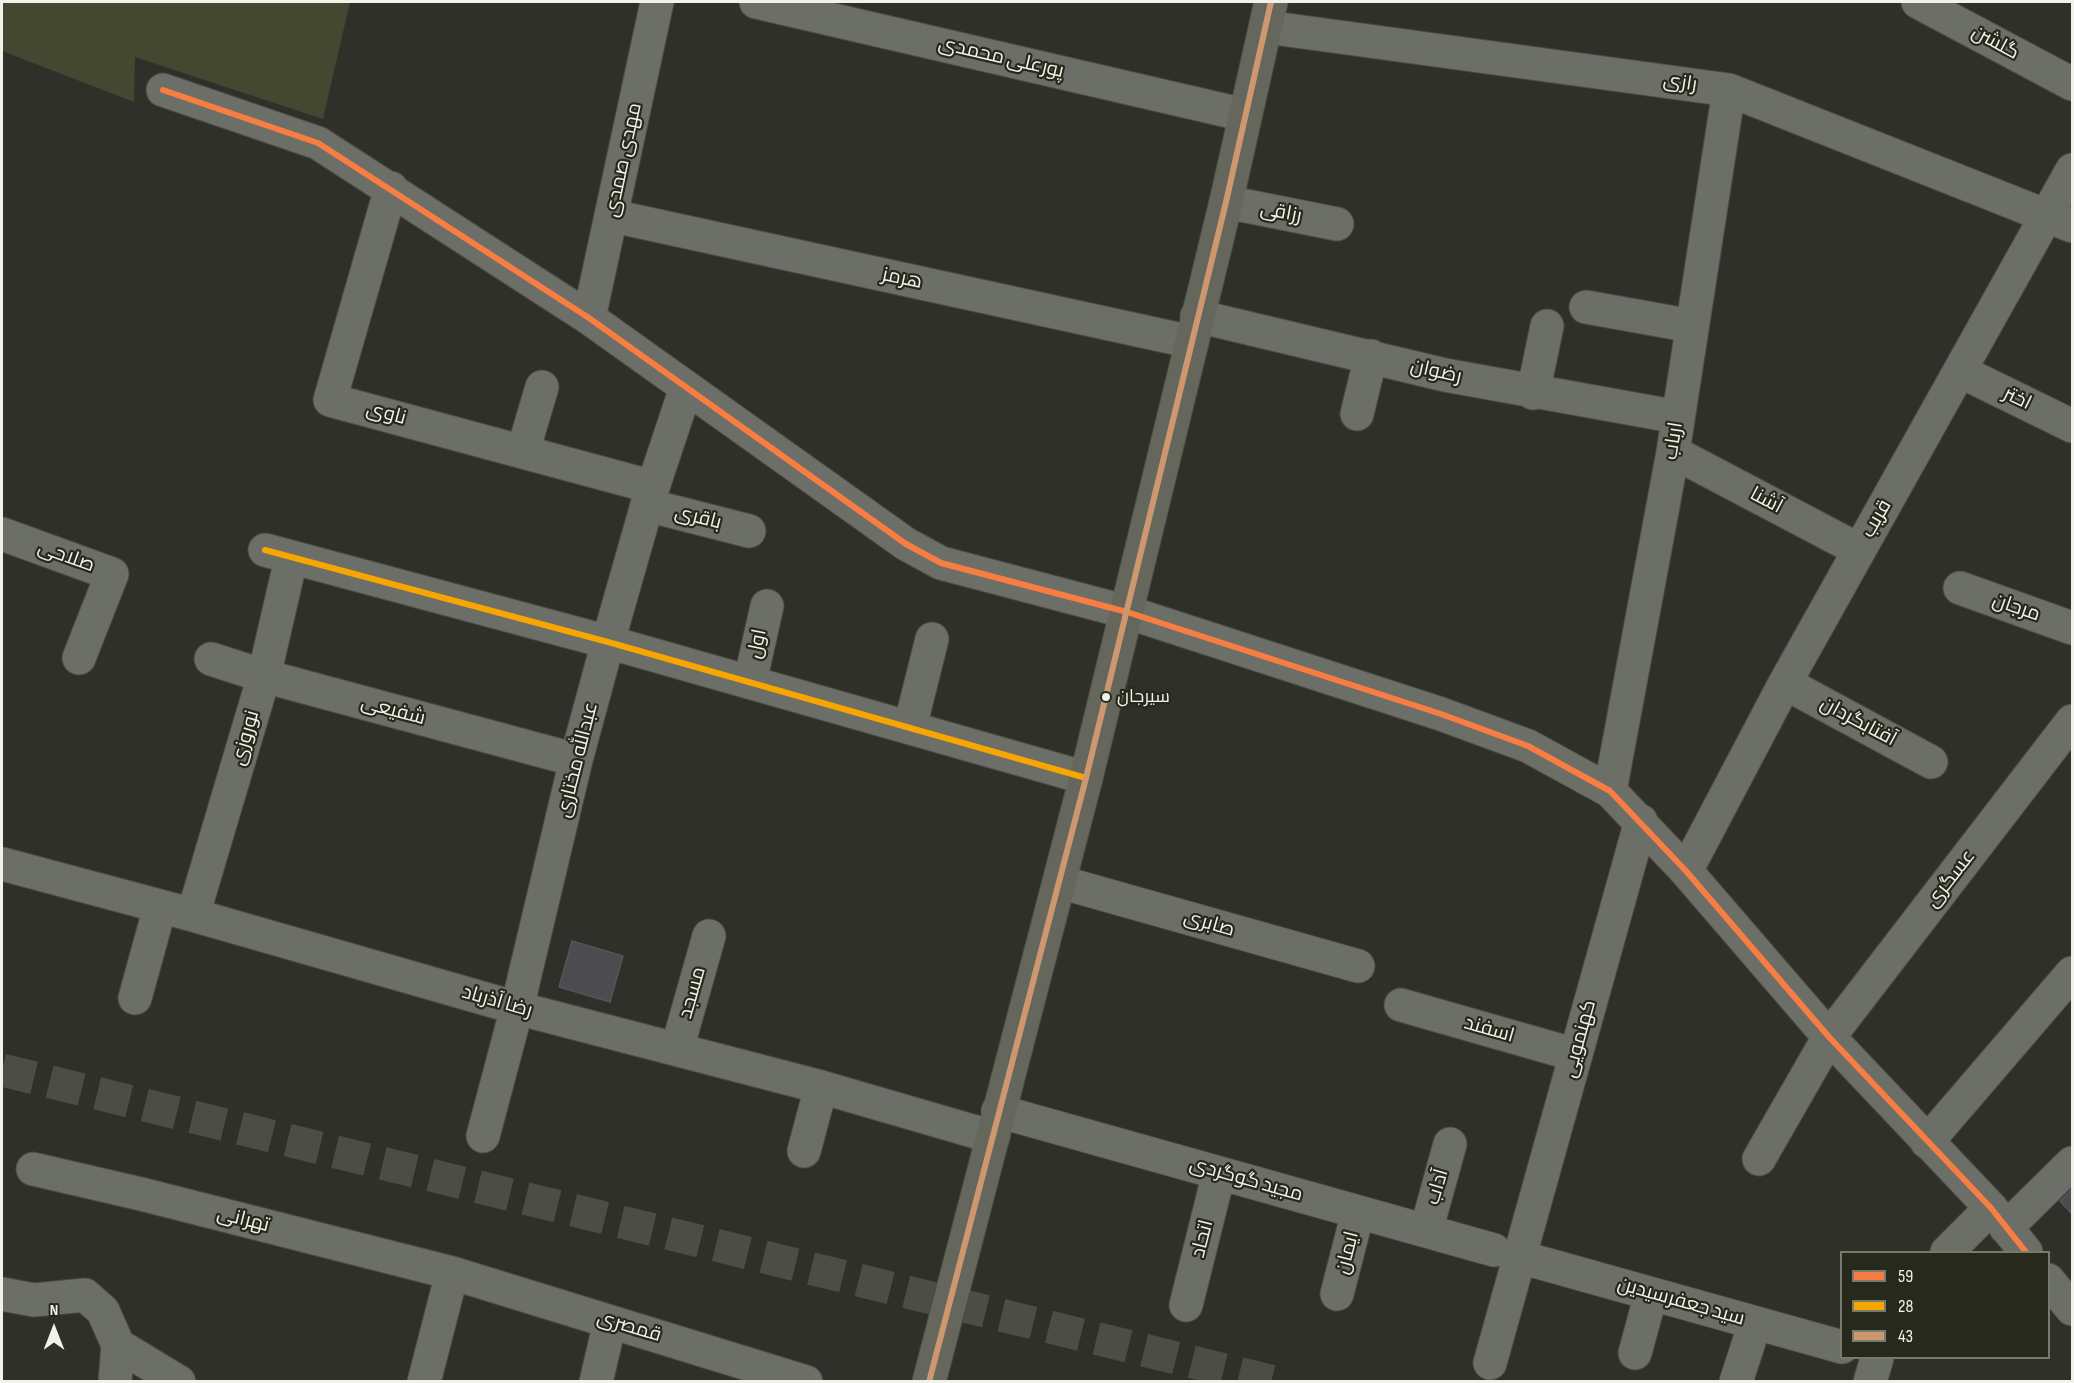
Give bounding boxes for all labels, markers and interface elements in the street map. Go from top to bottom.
street label: گلشن [1967,21,2023,65]
street label: پورعلی محمدی [936,32,1066,84]
street label: رازی [1661,69,1699,97]
street label: مهدی صمدی [600,101,648,219]
street label: رزاقی [1258,197,1304,229]
street label: هرمز [880,263,924,295]
street label: رضوان [1408,354,1464,390]
street label: اختر [1999,382,2035,416]
street label: ناوی [364,397,408,431]
street label: ارباب [1659,421,1689,461]
street label: آشنا [1745,482,1787,520]
street label: قریب [1857,496,1897,542]
street label: باقری [672,501,724,535]
street label: صلاحی [34,536,98,578]
street label: مرجان [1989,589,2043,627]
street label: اول [743,627,773,661]
place label: سیرجان [1117,686,1170,708]
street label: شفیعی [358,691,428,731]
marker: سیرجان [1100,691,1112,703]
street label: آفتابگردان [1816,692,1900,752]
street label: عبدالله مختاری [552,700,604,820]
street label: نوروزی [227,708,265,768]
street label: عسگری [1921,845,1981,913]
street label: صابری [1181,905,1237,943]
street label: مسجد [674,964,712,1022]
street label: رضا آذرباد [459,981,535,1023]
street label: کهنمویی [1558,997,1602,1081]
street label: اسفند [1461,1011,1517,1049]
street label: مجید گوگردی [1187,1152,1305,1208]
street label: آداب [1421,1166,1455,1208]
street label: تهرانی [214,1202,272,1238]
street label: اتحاد [1187,1217,1219,1261]
street label: ایمان [1331,1229,1365,1277]
legend [1840,1251,2050,1359]
text: 59 [1898,1266,1913,1287]
street label: سید جعفرسیدین [1615,1272,1747,1332]
text: 28 [1898,1296,1913,1317]
north arrow [24,1299,84,1359]
text: N [50,1301,58,1320]
street label: قمصری [594,1306,664,1348]
text: 43 [1898,1326,1913,1347]

